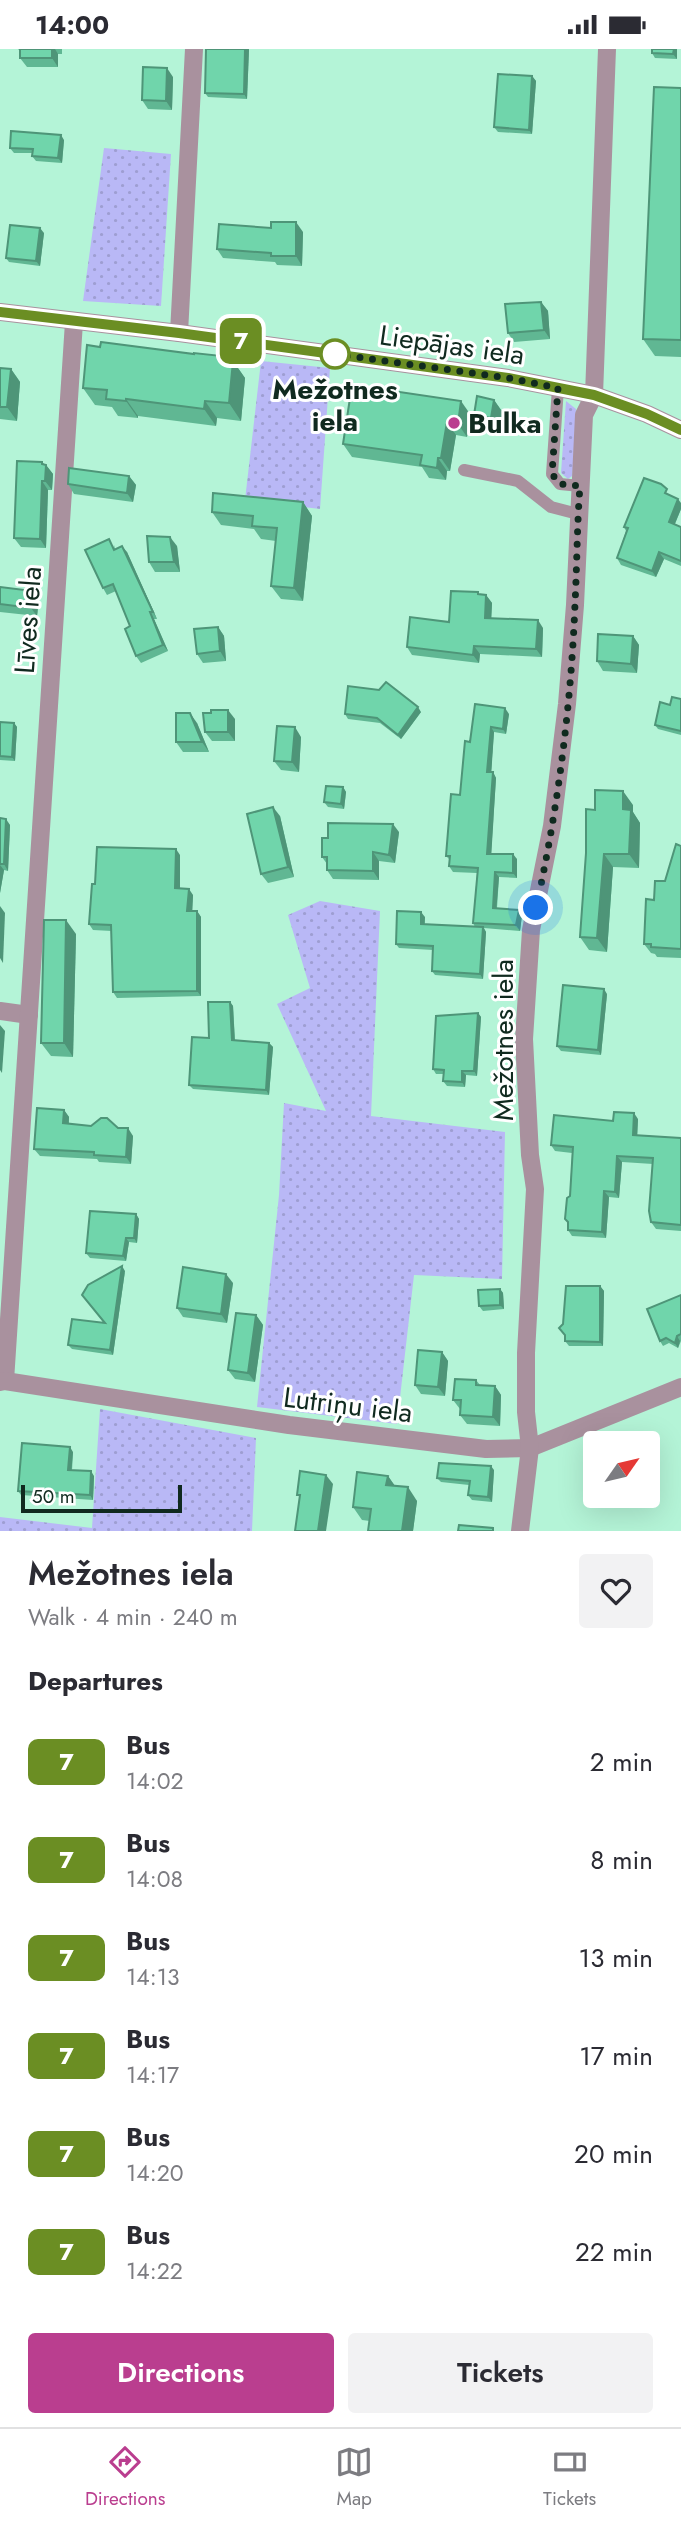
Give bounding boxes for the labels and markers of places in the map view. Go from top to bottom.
marker: Mežotnes iela [320,339,350,369]
place label: Mežotnes iela [272,369,398,442]
place label: Bulka [468,403,542,444]
marker: Bulka [446,415,462,431]

